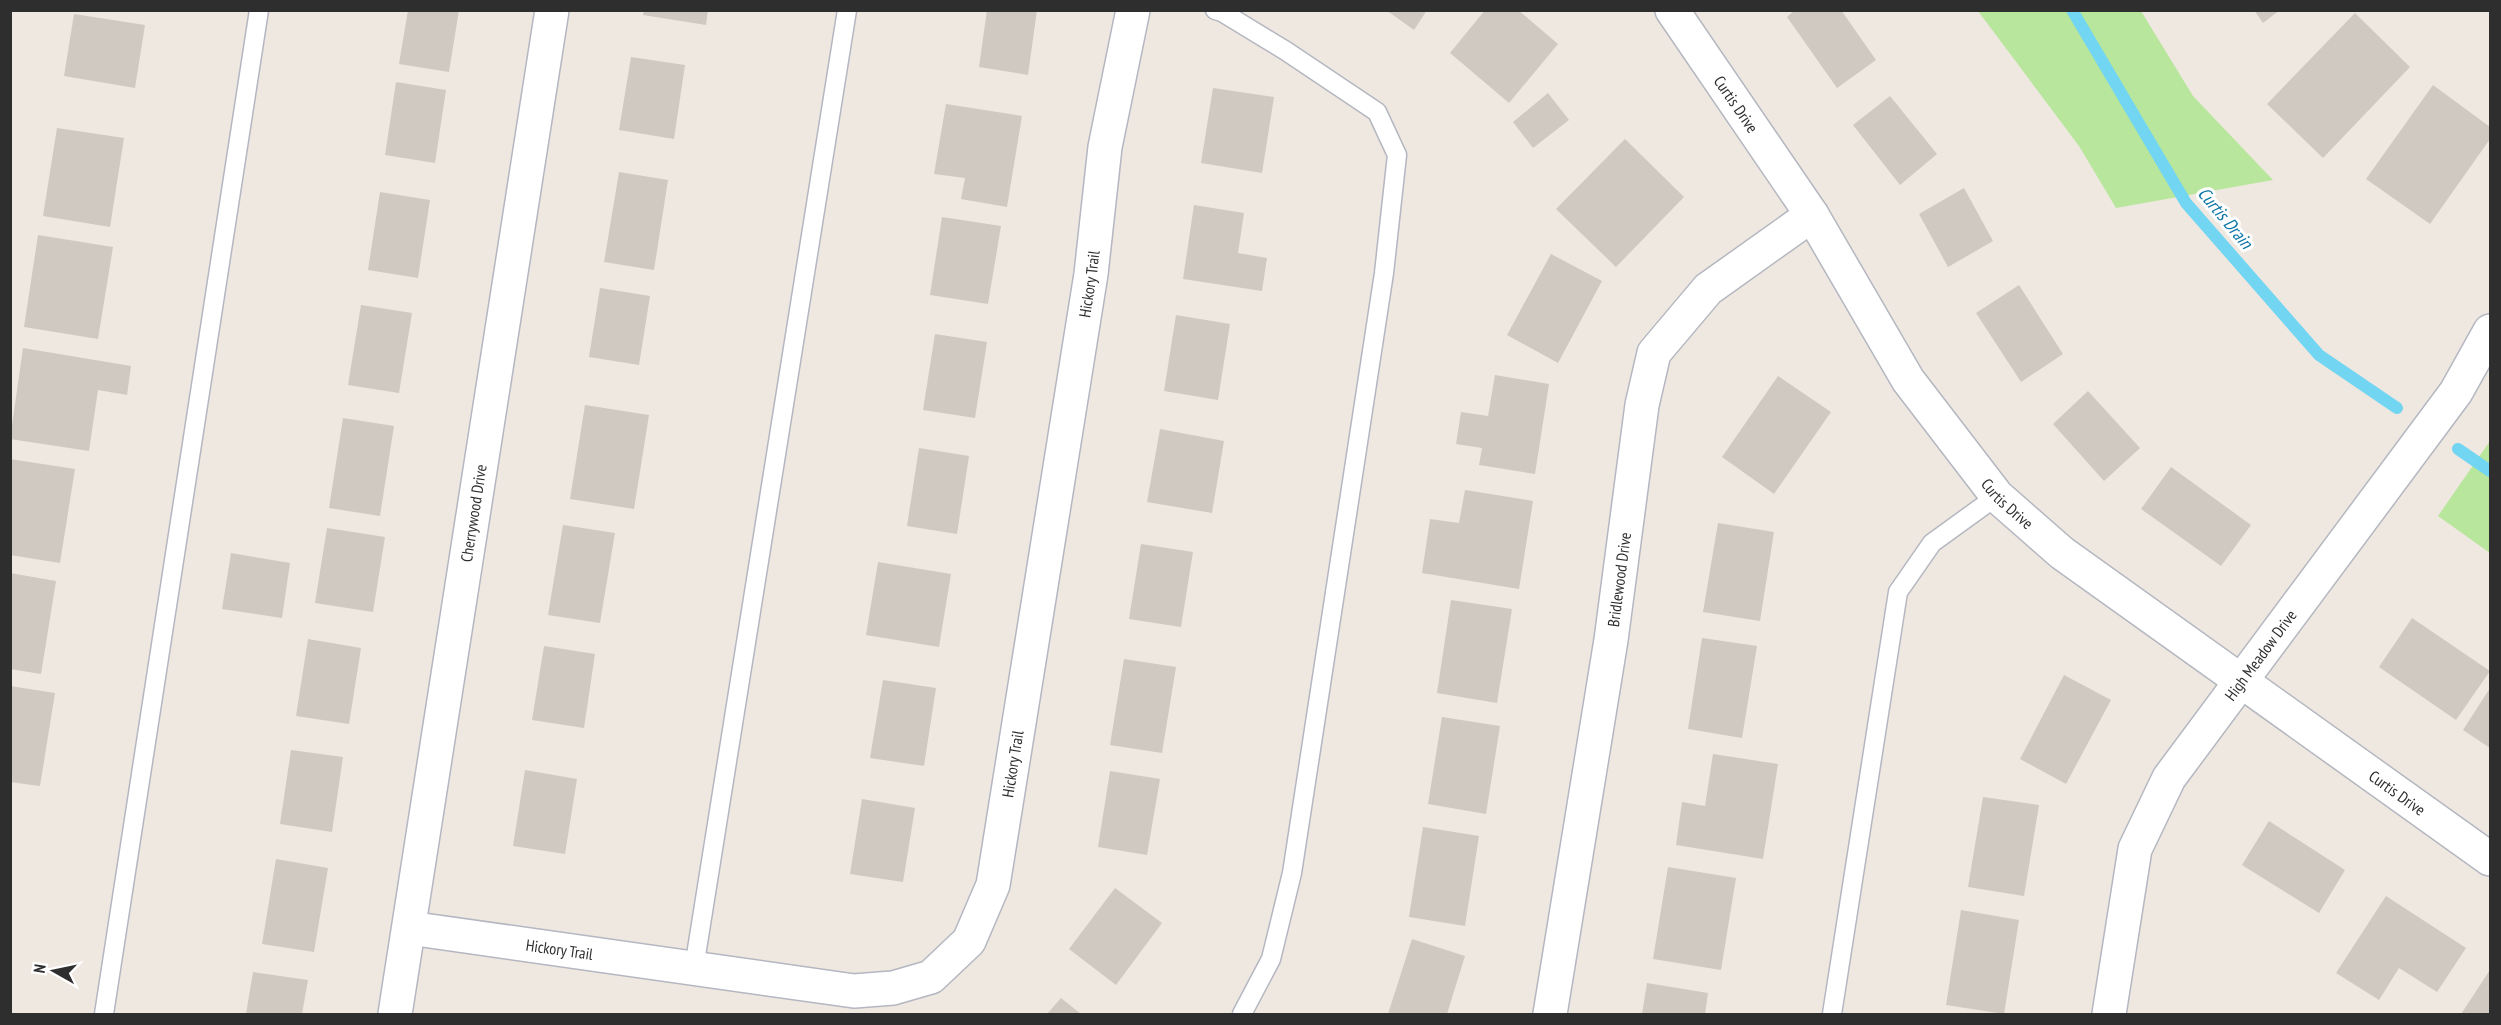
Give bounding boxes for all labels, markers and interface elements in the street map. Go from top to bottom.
street label: Curtis Drive [1710,72,1763,136]
water label: Curtis Drain [2193,182,2258,254]
street label: Hickory Trail [1074,249,1104,319]
street label: Cherrywood Drive [456,463,491,563]
street label: Curtis Drive [1977,474,2037,533]
street label: Bridlewood Drive [1603,531,1635,628]
street label: High Meadow Drive [2220,606,2301,704]
street label: Hickory Trail [997,729,1028,799]
street label: Curtis Drive [2365,766,2429,820]
street label: Hickory Trail [525,935,595,964]
north arrow [24,941,84,1001]
text: N [29,963,50,974]

